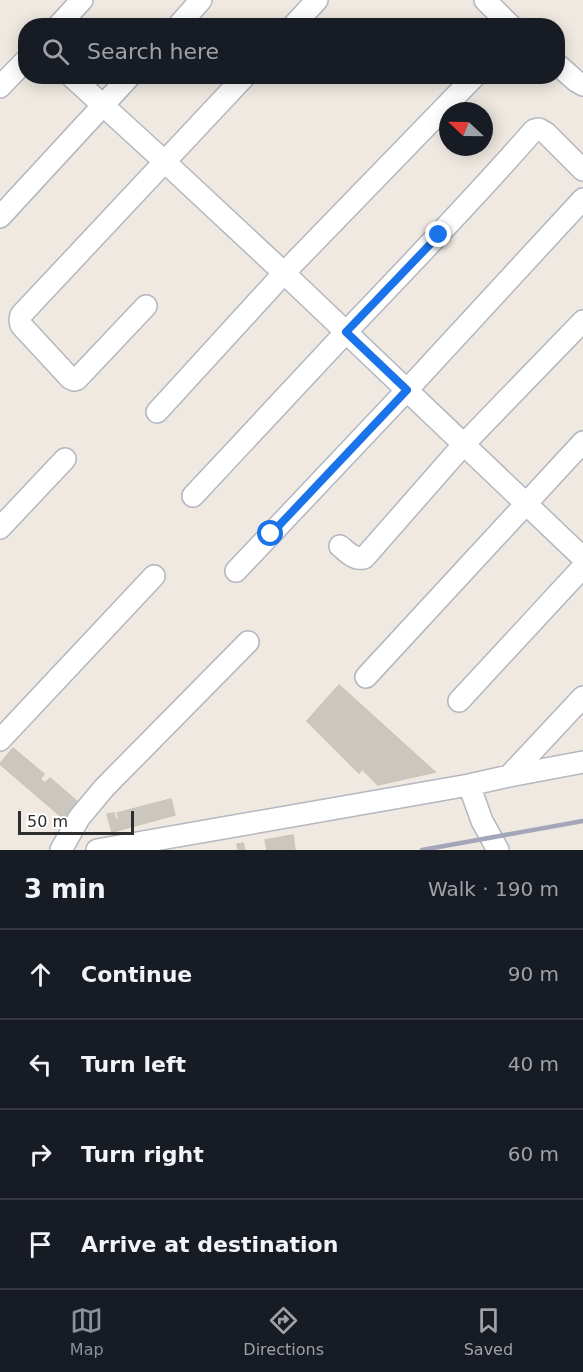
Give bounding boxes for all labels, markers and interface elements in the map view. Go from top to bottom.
search box [18,18,565,84]
icon: search [39,35,72,68]
text: Search here [87,39,219,64]
north arrow [439,102,493,156]
route end [425,221,451,247]
route start [257,520,283,546]
scale bar [18,808,134,836]
text: 50 m [27,812,68,831]
text: 3 min [24,874,106,904]
text: Walk · 190 m [428,877,559,901]
icon: ahead [24,958,57,991]
text: Continue [81,962,192,987]
text: 90 m [508,962,559,986]
icon: left [24,1048,57,1081]
text: Turn left [81,1052,186,1077]
text: 40 m [508,1052,559,1076]
icon: right [24,1138,57,1171]
text: Turn right [81,1142,204,1167]
text: 60 m [508,1142,559,1166]
icon: arrive [24,1228,57,1261]
text: Arrive at destination [81,1232,338,1257]
tab: Map [70,1304,104,1359]
tab: Directions [243,1304,324,1359]
tab: Saved [464,1304,513,1359]

